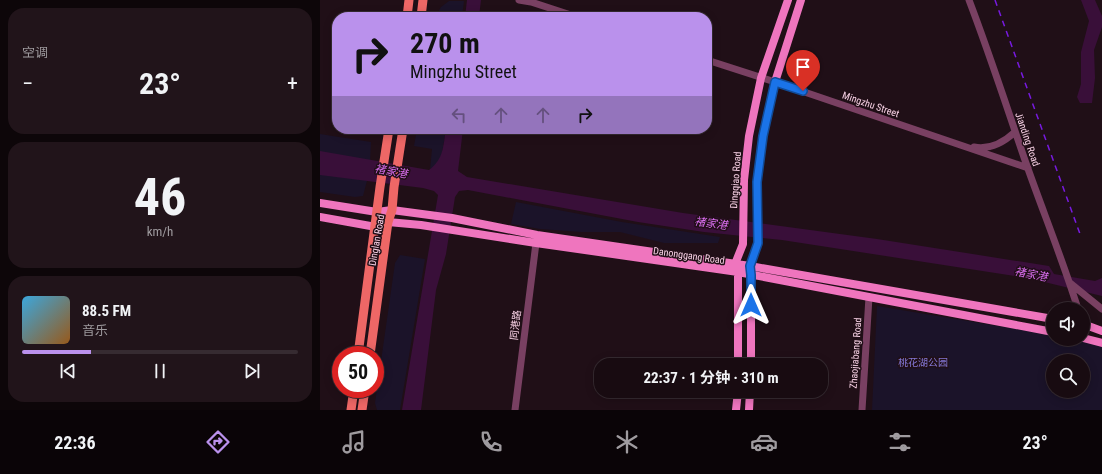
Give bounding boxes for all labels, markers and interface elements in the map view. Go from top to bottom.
text: 270 m [410,27,480,60]
icon: right [344,28,396,80]
text: 空调 [22,45,48,60]
pin [786,50,820,91]
icon: arrive [792,56,814,78]
text: Mingzhu Street [410,61,517,82]
text: 23° [139,66,181,101]
text: − [22,71,33,96]
text: + [287,71,298,96]
street label: Mingzhu Street [841,90,901,119]
icon: left [448,104,470,126]
icon: ahead [490,104,512,126]
icon: ahead [532,104,554,126]
icon: right [574,104,596,126]
street label: Jianding Road [1013,111,1042,168]
street label: Dingqiao Road [728,151,743,209]
water label: 褚家港 [374,162,410,181]
text: 46 [134,167,186,228]
street label: Dinglan Road [367,213,386,267]
water label: 褚家港 [694,215,730,233]
text: km/h [147,224,173,239]
street label: Danonggang Road [653,245,725,266]
water label: 褚家港 [1013,265,1050,284]
position arrow [730,284,772,326]
text: 88.5 FM [82,302,131,320]
map controls [1046,302,1090,398]
button: sound [1046,302,1090,346]
street label: 同港路 [508,310,523,341]
street label: Zhaojiabang Road [848,317,863,389]
text: 音乐 [82,323,108,338]
speed limit sign: 50 [332,346,384,398]
button: search [1046,354,1090,398]
park label: 桃花湖公园 [898,357,948,368]
icon: previous [57,360,79,382]
icon: pause [149,360,171,382]
icon: next [241,360,263,382]
text: 22:37 · 1 分钟 · 310 m [643,369,779,387]
icon: directions [204,428,232,456]
icon: music [340,428,368,456]
icon: phone [477,428,505,456]
icon: climate [613,428,641,456]
icon: car [750,428,778,456]
icon: filters [886,428,914,456]
text: 22:36 [54,432,96,453]
text: 23° [1022,432,1048,453]

